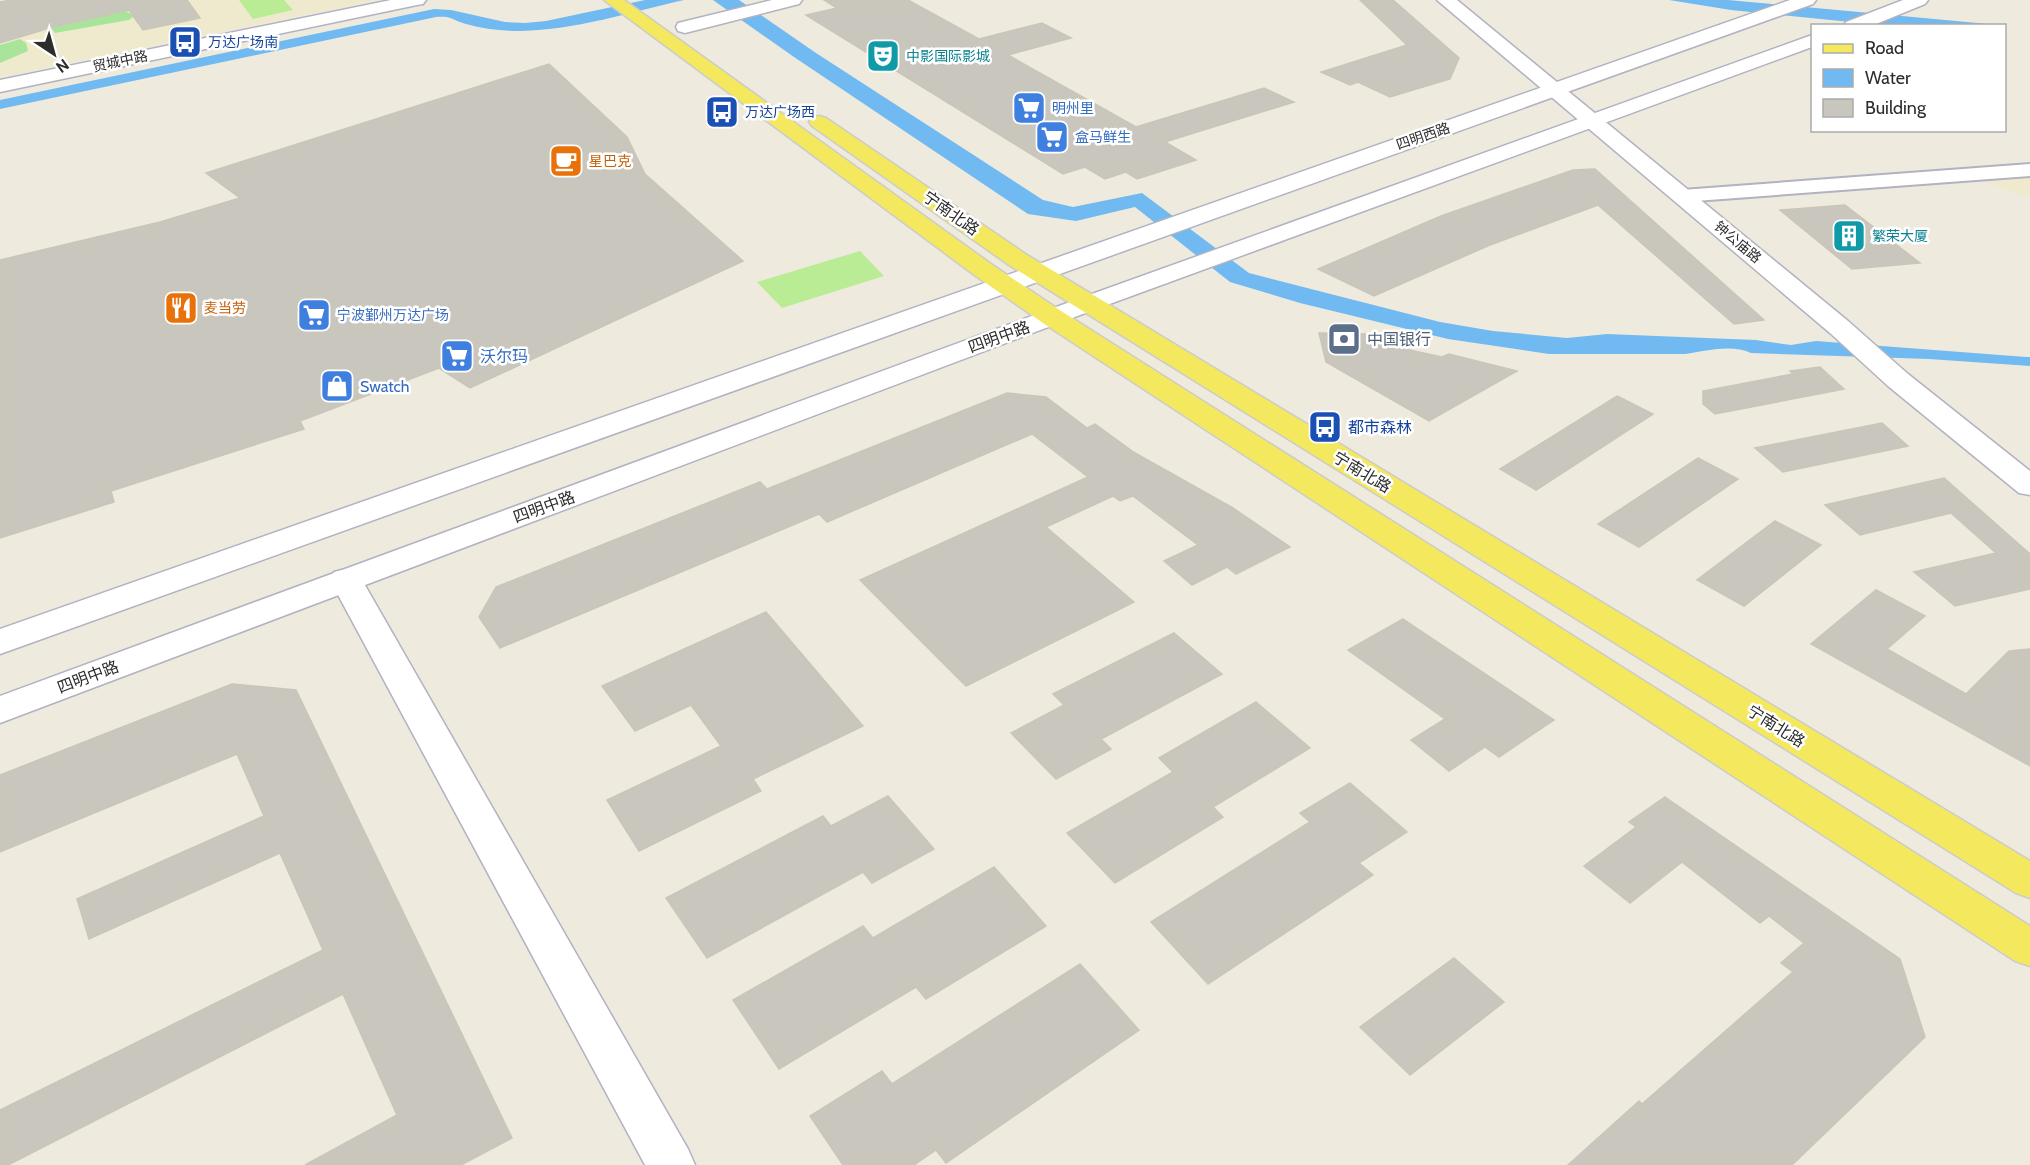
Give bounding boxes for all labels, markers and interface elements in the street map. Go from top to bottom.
north arrow [24,24,84,84]
bus stop icon: 万达广场南 [167,24,203,60]
legend [1811,24,2006,132]
place label: 万达广场南 [208,33,278,51]
text: Road [1865,37,1904,59]
theatre icon: 中影国际影城 [865,38,901,74]
street label: 贸城中路 [91,46,149,76]
place label: 中影国际影城 [906,47,990,65]
text: N [52,55,73,77]
text: Water [1865,67,1911,89]
supermarket icon: 明州里 [1011,90,1047,126]
bus stop icon: 万达广场西 [704,94,740,130]
text: Building [1865,97,1927,119]
place label: 明州里 [1052,99,1094,117]
place label: 万达广场西 [745,103,815,121]
street label: 四明西路 [1394,118,1452,154]
supermarket icon: 盒马鲜生 [1034,119,1070,155]
place label: 盒马鲜生 [1075,128,1131,146]
cafe icon: 星巴克 [548,143,584,179]
place label: 星巴克 [589,152,631,170]
street label: 宁南北路 [919,187,983,239]
street label: 钟公庙路 [1711,217,1765,267]
building icon: 繁荣大厦 [1831,218,1867,254]
place label: 繁荣大厦 [1872,227,1928,245]
restaurant icon: 麦当劳 [163,290,199,326]
supermarket icon: 宁波鄞州万达广场 [296,297,332,333]
place label: 麦当劳 [204,299,246,317]
place label: 宁波鄞州万达广场 [337,306,449,324]
street label: 四明中路 [966,317,1032,357]
bank icon: 中国银行 [1326,321,1362,357]
place label: 中国银行 [1367,330,1431,349]
supermarket icon: 沃尔玛 [439,338,475,374]
place label: 沃尔玛 [480,347,528,366]
shop icon: Swatch [319,368,355,404]
place label: Swatch [360,377,409,396]
bus stop icon: 都市森林 [1307,409,1343,445]
place label: 都市森林 [1348,418,1412,437]
street label: 宁南北路 [1330,447,1394,497]
street label: 四明中路 [511,487,577,527]
street label: 四明中路 [55,657,121,697]
street label: 宁南北路 [1744,701,1808,751]

